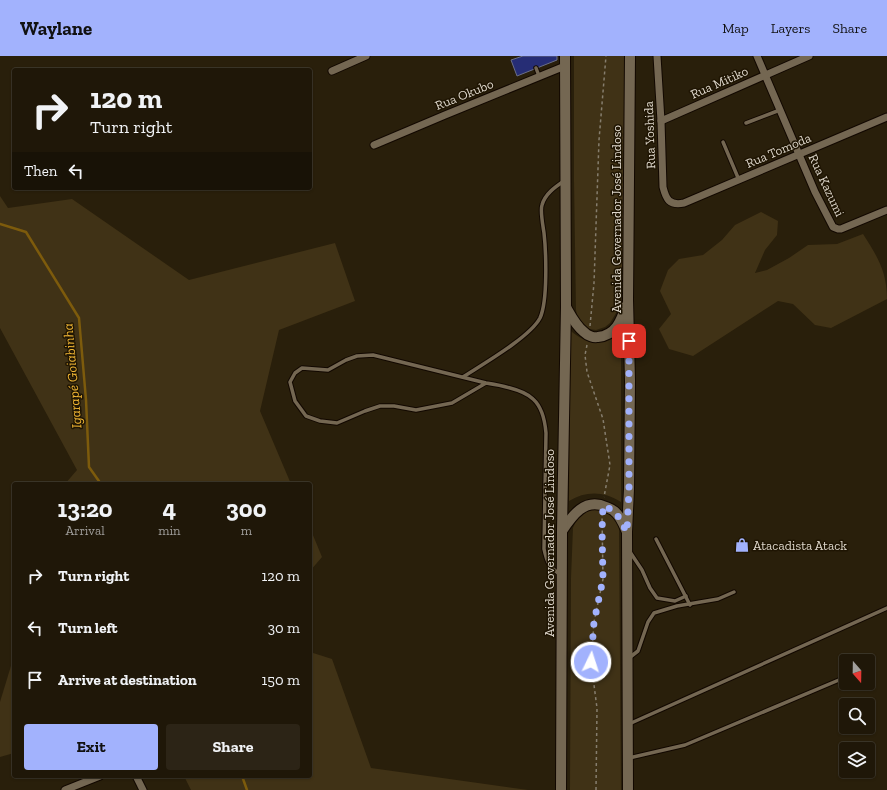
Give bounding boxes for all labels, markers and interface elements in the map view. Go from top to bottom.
text: Waylane [20,17,92,40]
text: Map [722,20,749,37]
text: Layers [771,20,810,37]
text: Share [832,20,867,37]
street label: Rua Mitiko [688,63,751,102]
street label: Rua Okubo [433,76,496,113]
text: 120 m [90,82,162,115]
icon: right [24,84,76,136]
street label: Rua Yoshida [641,100,658,169]
text: Turn right [90,116,172,138]
street label: Avenida Governador José Lindoso [609,125,624,313]
street label: Rua Tomoda [743,130,814,171]
street label: Rua Kazumi [806,152,848,219]
icon: left [65,160,87,182]
text: Then [24,162,57,180]
water label: Igarapé Goiabinha [59,323,86,429]
pin [612,324,646,358]
icon: arrive [618,330,640,352]
street label: Avenida Governador José Lindoso [542,449,557,637]
text: 13:20 [58,494,113,523]
text: 4 [163,494,176,523]
text: 300 [226,494,266,523]
text: Arrival [66,523,105,538]
text: min [158,523,181,538]
text: m [241,523,252,538]
shop icon: Atacadista Atack [734,537,750,553]
place label: Atacadista Atack [753,538,847,553]
icon: right [24,565,46,587]
text: Turn right [58,567,129,585]
text: 120 m [262,567,300,585]
icon: left [24,617,46,639]
text: Turn left [58,619,118,637]
text: 30 m [268,619,300,637]
position arrow [570,641,612,683]
north arrow [839,654,875,690]
map controls [839,654,875,778]
icon: arrive [24,669,46,691]
text: Arrive at destination [58,671,197,689]
text: 150 m [262,671,300,689]
button: search [839,698,875,734]
button: Exit [24,724,158,770]
button: Share [166,724,300,770]
button: layers [839,742,875,778]

